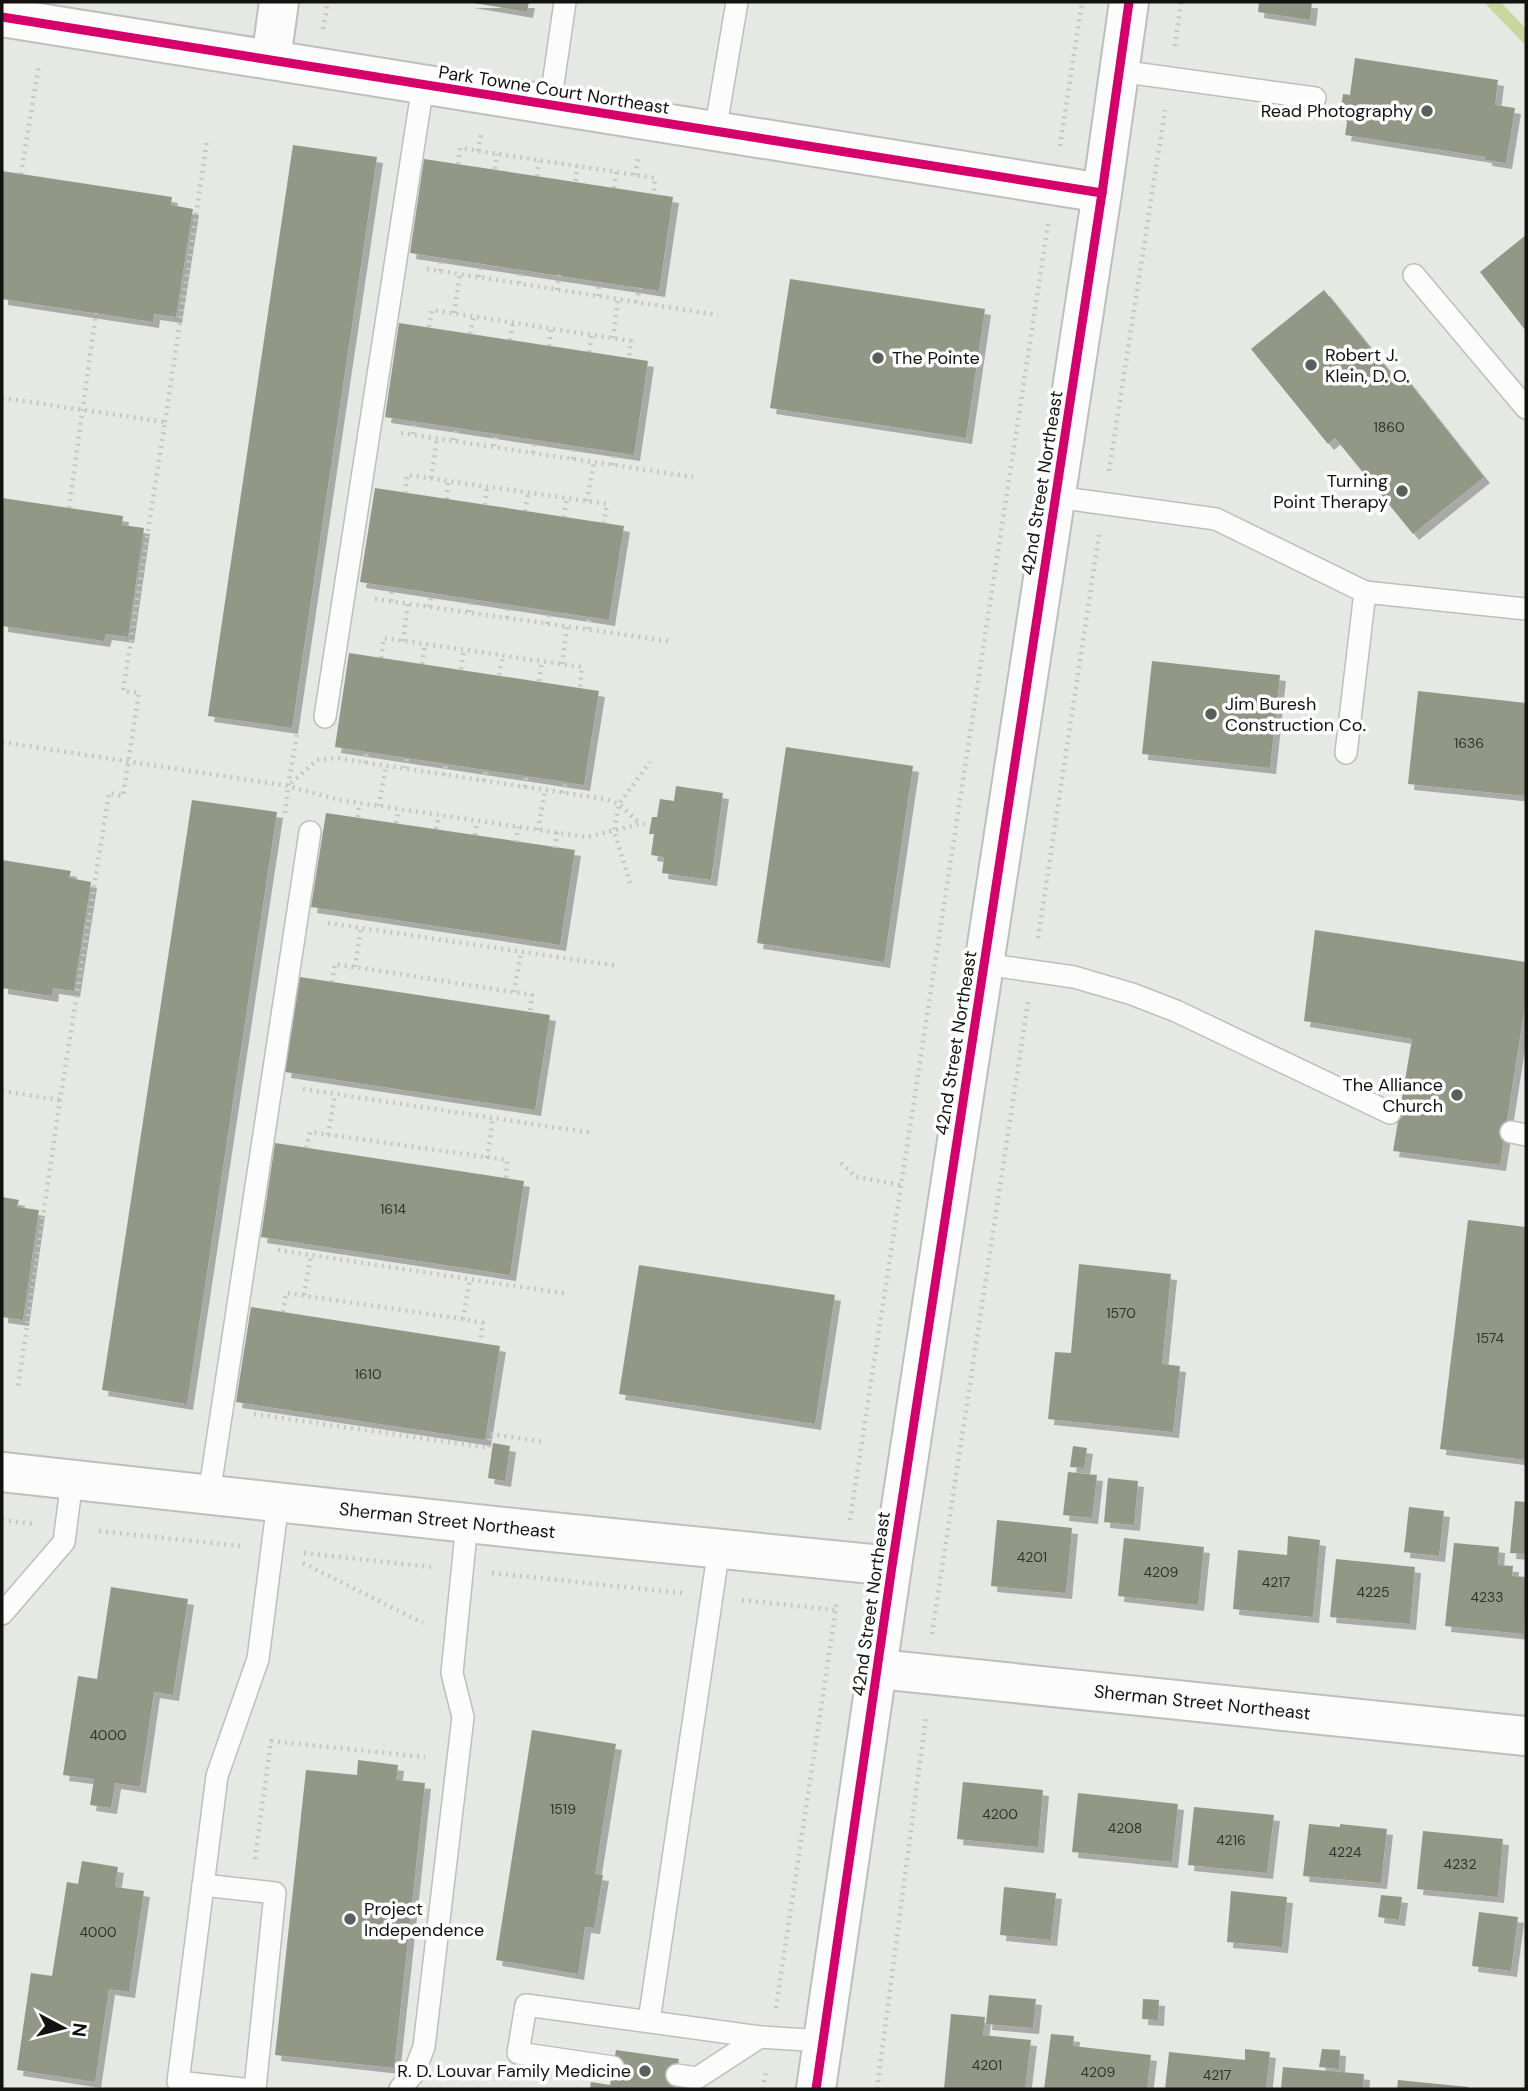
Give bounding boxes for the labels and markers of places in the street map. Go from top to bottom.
place label: Read Photography [1261,99,1413,123]
marker: Read Photography [1419,103,1435,119]
place label: Robert J. Klein, D. O. [1325,343,1410,388]
place label: The Pointe [892,346,980,370]
marker: The Pointe [870,350,886,366]
marker: Robert J. Klein, D. O. [1303,357,1319,373]
place label: Turning Point Therapy [1273,469,1388,514]
marker: Turning Point Therapy [1394,483,1410,499]
place label: Jim Buresh Construction Co. [1225,692,1366,737]
marker: Jim Buresh Construction Co. [1203,706,1219,722]
place label: The Alliance Church [1343,1073,1443,1118]
marker: The Alliance Church [1449,1087,1465,1103]
place label: Project Independence [364,1897,484,1942]
marker: Project Independence [342,1911,358,1927]
place label: R. D. Louvar Family Medicine [397,2059,631,2083]
marker: R. D. Louvar Family Medicine [637,2063,653,2079]

